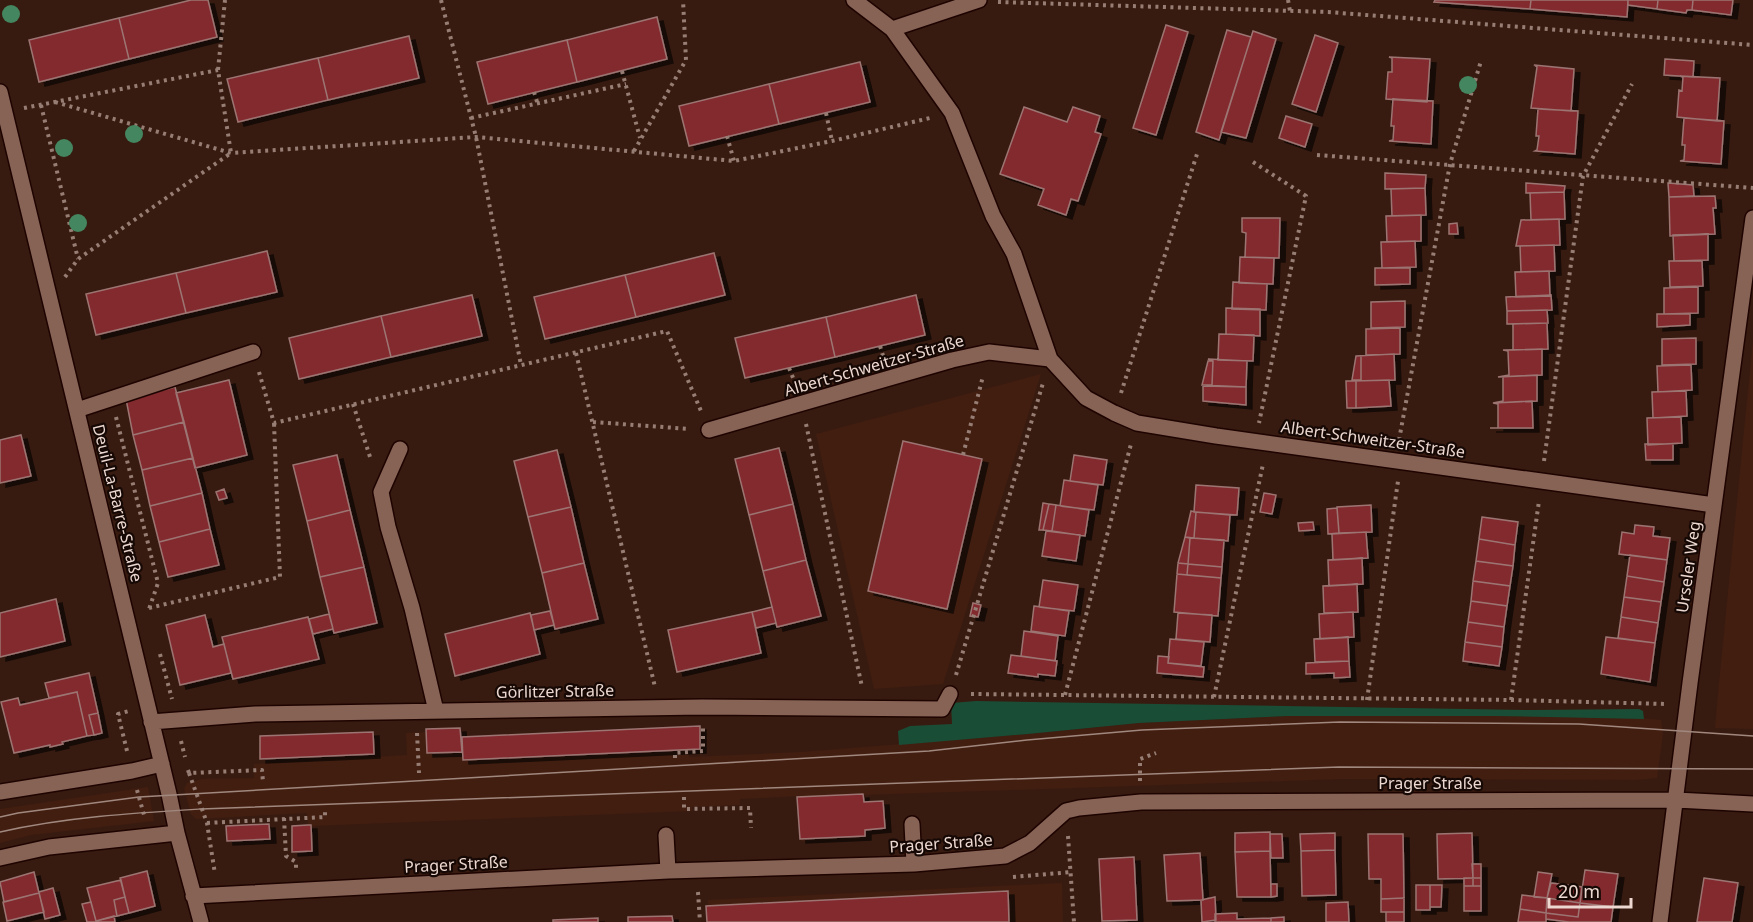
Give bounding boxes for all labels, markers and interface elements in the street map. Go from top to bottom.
street label: Albert-Schweitzer-Straße [782,329,966,401]
street label: Albert-Schweitzer-Straße [1279,415,1467,463]
street label: Deuil-La-Barre-Straße [88,422,148,584]
street label: Urseler Weg [1671,520,1705,614]
street label: Görlitzer Straße [496,679,614,703]
street label: Prager Straße [1378,772,1482,794]
street label: Prager Straße [889,828,993,858]
street label: Prager Straße [404,850,508,878]
scale bar [1549,871,1632,909]
text: 20 m [1558,879,1600,903]

